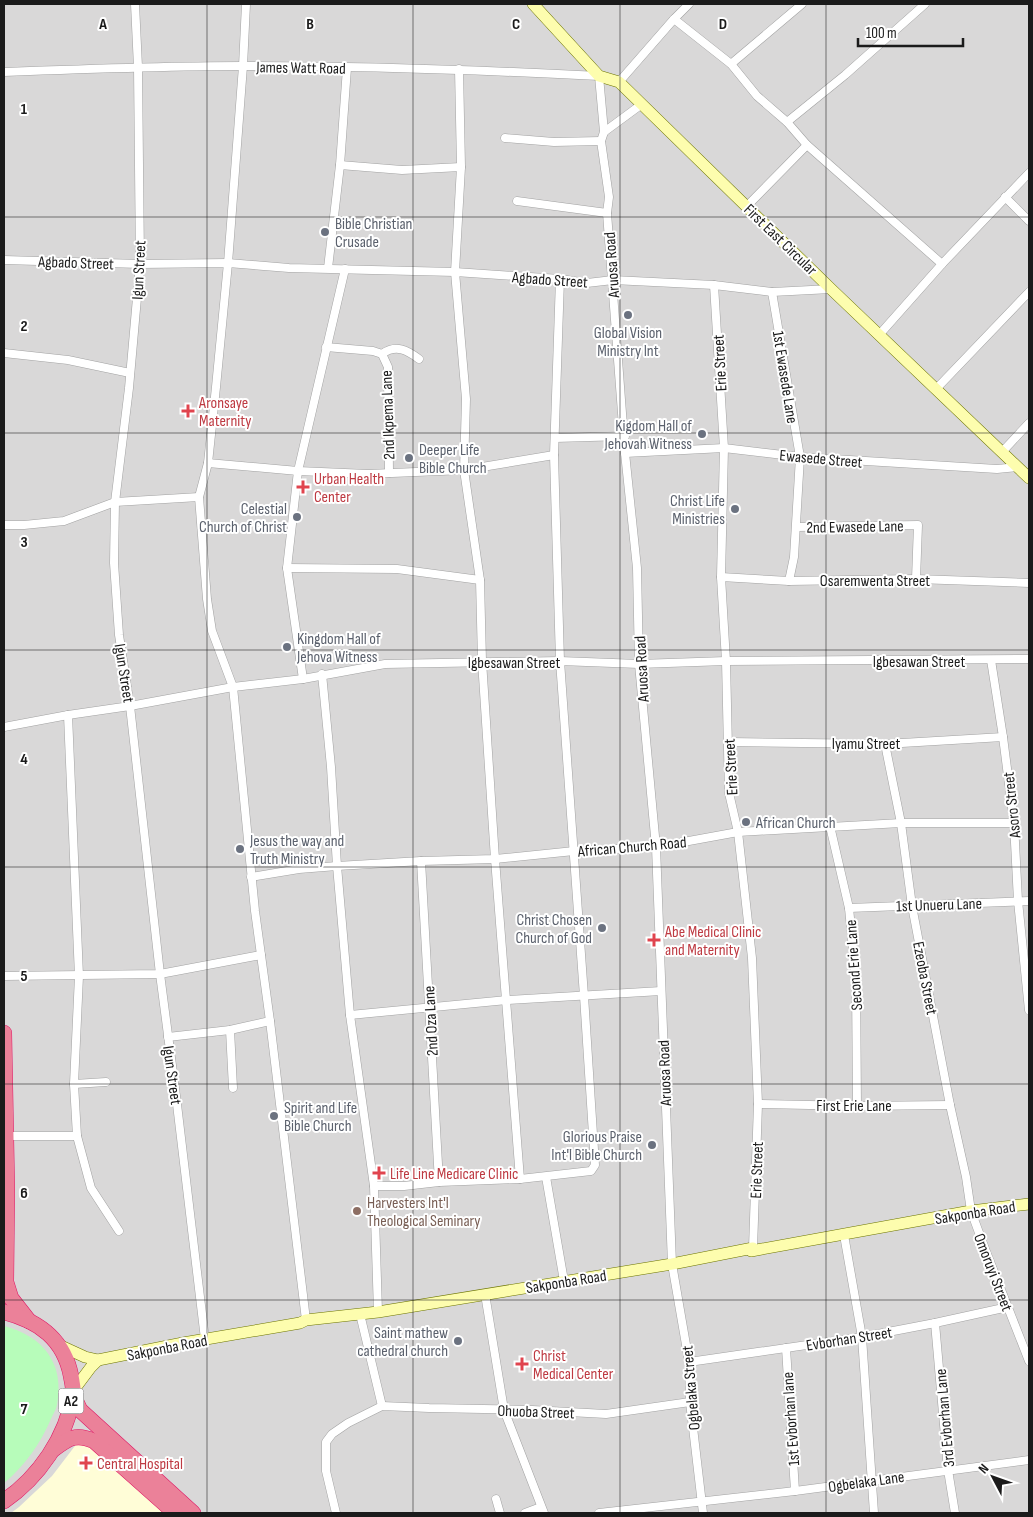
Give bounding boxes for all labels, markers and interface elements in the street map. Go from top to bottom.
text: A [98,15,107,34]
text: B [306,15,314,34]
text: C [512,15,520,34]
text: D [719,15,727,34]
scale bar [858,15,963,47]
text: 100 m [866,24,897,43]
street label: James Watt Road [255,58,346,79]
text: 1 [21,100,28,119]
street label: First East Circular [739,200,821,280]
place label: Bible Christian Crusade [335,215,412,252]
marker: Bible Christian Crusade [319,226,331,238]
street label: Aruosa Road [601,231,624,300]
street label: Igun Street [128,240,151,300]
street label: Agbado Street [37,253,114,274]
street label: Agbado Street [510,268,589,293]
marker: Global Vision Ministry Int [622,309,634,321]
text: 2 [20,317,28,336]
place label: Global Vision Ministry Int [594,324,662,361]
street label: 1st Ewasede Lane [768,330,801,425]
street label: Erie Street [710,334,731,392]
street label: 2nd Ikpema Lane [377,370,400,460]
place label: Aronsaye Maternity [198,394,251,431]
marker: Aronsaye Maternity [181,404,195,418]
place label: Kigdom Hall of Jehovah Witness [604,417,692,454]
marker: Kigdom Hall of Jehovah Witness [696,428,708,440]
place label: Deeper Life Bible Church [419,441,487,478]
street label: Ewasede Street [779,446,863,473]
marker: Deeper Life Bible Church [403,452,415,464]
place label: Urban Health Center [314,470,384,507]
marker: Urban Health Center [296,480,310,494]
place label: Christ Life Ministries [670,492,725,529]
place label: Celestial Church of Christ [199,500,287,537]
marker: Christ Life Ministries [729,503,741,515]
marker: Celestial Church of Christ [291,511,303,523]
street label: 2nd Ewasede Lane [806,517,904,538]
text: 3 [20,533,28,552]
street label: Osaremwenta Street [820,572,930,591]
place label: Kingdom Hall of Jehova Witness [296,630,381,667]
street label: Aruosa Road [631,635,654,703]
marker: Kingdom Hall of Jehova Witness [281,641,293,653]
street label: Igun Street [109,642,138,704]
street label: Igbesawan Street [873,653,965,672]
street label: Igbesawan Street [468,654,560,673]
street label: Iyamu Street [832,735,900,754]
street label: Erie Street [721,738,742,796]
text: 4 [20,750,28,769]
street label: Asoro Street [1000,771,1026,840]
place label: African Church [755,814,836,833]
marker: African Church [740,816,752,828]
place label: Jesus the way and Truth Ministry [249,832,344,869]
street label: African Church Road [576,833,687,862]
marker: Jesus the way and Truth Ministry [234,843,246,855]
street label: 1st Unueru Lane [896,895,982,916]
place label: Christ Chosen Church of God [515,911,592,948]
street label: Second Erie Lane [842,919,867,1011]
marker: Christ Chosen Church of God [596,922,608,934]
place label: Abe Medical Clinic and Maternity [664,923,761,960]
marker: Abe Medical Clinic and Maternity [647,933,661,947]
street label: Ezeoba Street [908,940,941,1017]
text: 5 [20,967,28,986]
street label: 2nd Oza Lane [420,985,443,1057]
street label: Aruosa Road [655,1040,676,1107]
street label: Igun Street [158,1044,185,1106]
street label: First Erie Lane [816,1097,892,1116]
place label: Spirit and Life Bible Church [284,1099,357,1136]
marker: Spirit and Life Bible Church [268,1110,280,1122]
place label: Glorious Praise Int'l Bible Church [551,1128,642,1165]
marker: Glorious Praise Int'l Bible Church [646,1139,658,1151]
street label: Erie Street [747,1141,768,1199]
place label: Life Line Medicare Clinic [390,1165,518,1184]
marker: Life Line Medicare Clinic [372,1166,386,1180]
text: 6 [20,1184,28,1203]
place label: Harvesters Int'l Theological Seminary [367,1194,481,1231]
street label: Sakponba Road [934,1198,1017,1229]
marker: Harvesters Int'l Theological Seminary [351,1205,363,1217]
street label: Omoruyi Street [969,1231,1016,1314]
street label: Sakponba Road [525,1267,608,1298]
street label: Evborhan Street [805,1323,894,1356]
place label: Saint mathew cathedral church [357,1324,448,1361]
street label: Sakponba Road [126,1331,209,1366]
marker: Saint mathew cathedral church [452,1335,464,1347]
street label: Ogbelaka Street [678,1345,705,1431]
place label: Christ Medical Center [533,1347,614,1384]
marker: Christ Medical Center [515,1357,529,1371]
street label: 3rd Evborhan Lane [932,1368,959,1468]
street label: 1st Evborhan lane [779,1371,804,1467]
road number: A2 [58,1388,84,1414]
text: 7 [21,1400,28,1419]
street label: Ohuoba Street [497,1402,575,1423]
north arrow [968,1452,1018,1502]
place label: Central Hospital [97,1455,183,1474]
marker: Central Hospital [79,1456,93,1470]
text: N [975,1460,992,1477]
street label: Ogbelaka Lane [827,1468,905,1497]

